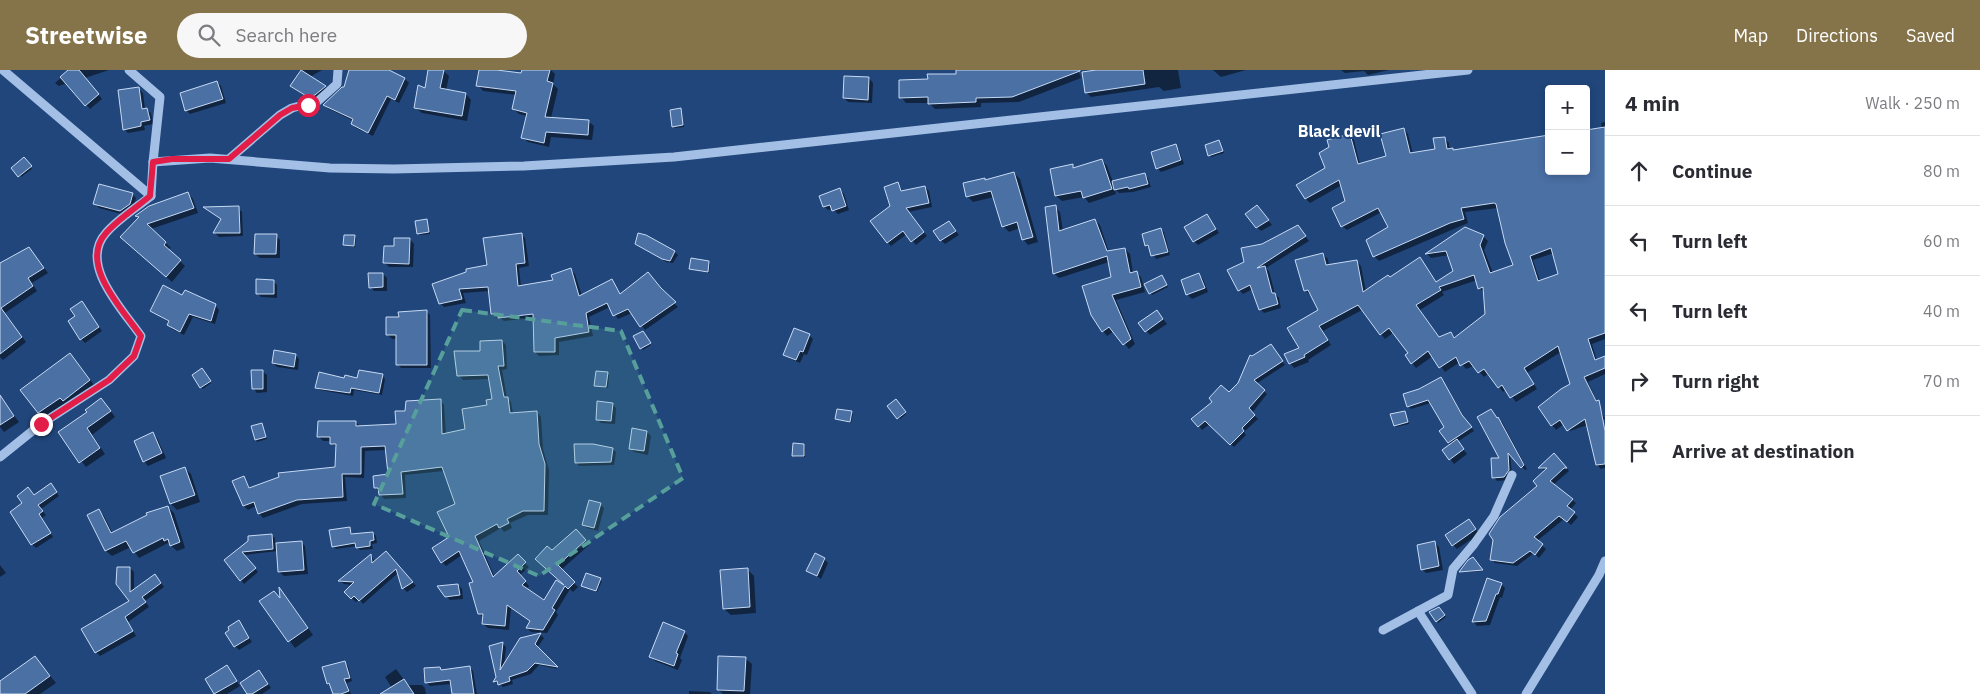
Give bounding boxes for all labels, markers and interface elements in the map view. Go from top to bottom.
search box [177,13,527,58]
text: Streetwise [25,19,147,51]
icon: search [195,21,223,49]
text: Search here [235,23,337,47]
text: Map [1733,24,1768,47]
text: Directions [1796,24,1878,47]
text: Saved [1906,24,1955,47]
map controls [1545,85,1590,175]
button: + [1545,85,1590,130]
text: 4 min [1625,89,1680,117]
text: Walk · 250 m [1865,93,1960,113]
route start [297,94,320,117]
district label: Black devil [1298,121,1380,141]
button: − [1545,130,1590,175]
icon: ahead [1625,157,1653,185]
text: Continue [1672,159,1752,183]
text: 80 m [1923,161,1960,181]
icon: left [1625,227,1653,255]
text: Turn left [1672,229,1748,253]
text: 60 m [1923,231,1960,251]
icon: left [1625,297,1653,325]
text: Turn left [1672,299,1748,323]
text: 40 m [1923,301,1960,321]
icon: right [1625,367,1653,395]
text: Turn right [1672,369,1759,393]
text: 70 m [1923,371,1960,391]
route end [30,413,53,436]
icon: arrive [1625,437,1653,465]
text: Arrive at destination [1672,439,1855,463]

